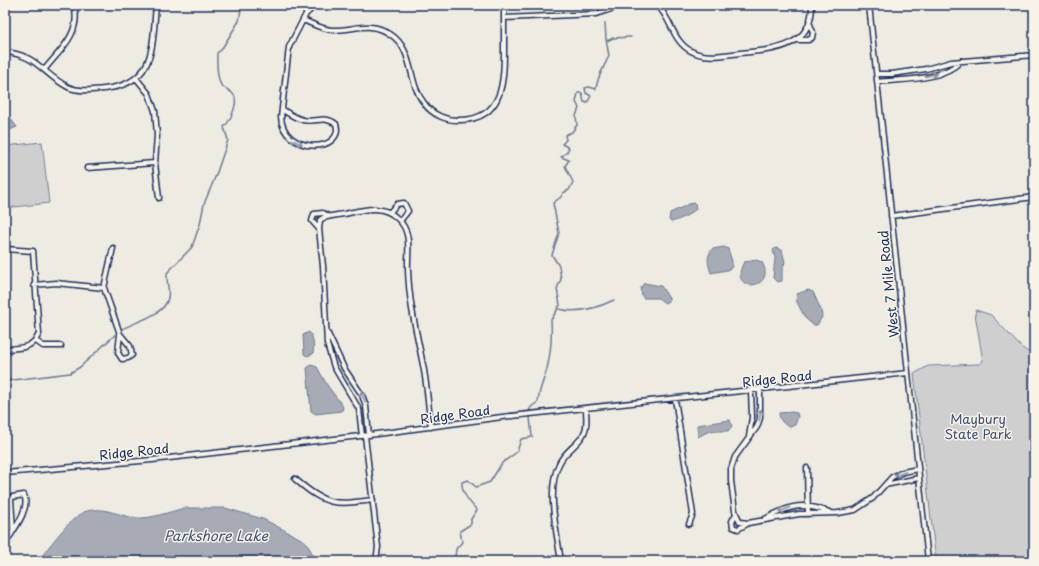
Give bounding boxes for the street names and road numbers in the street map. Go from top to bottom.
street label: West 7 Mile Road [873,230,903,338]
street label: Ridge Road [741,365,813,391]
street label: Ridge Road [419,400,491,428]
street label: Ridge Road [98,438,170,464]

